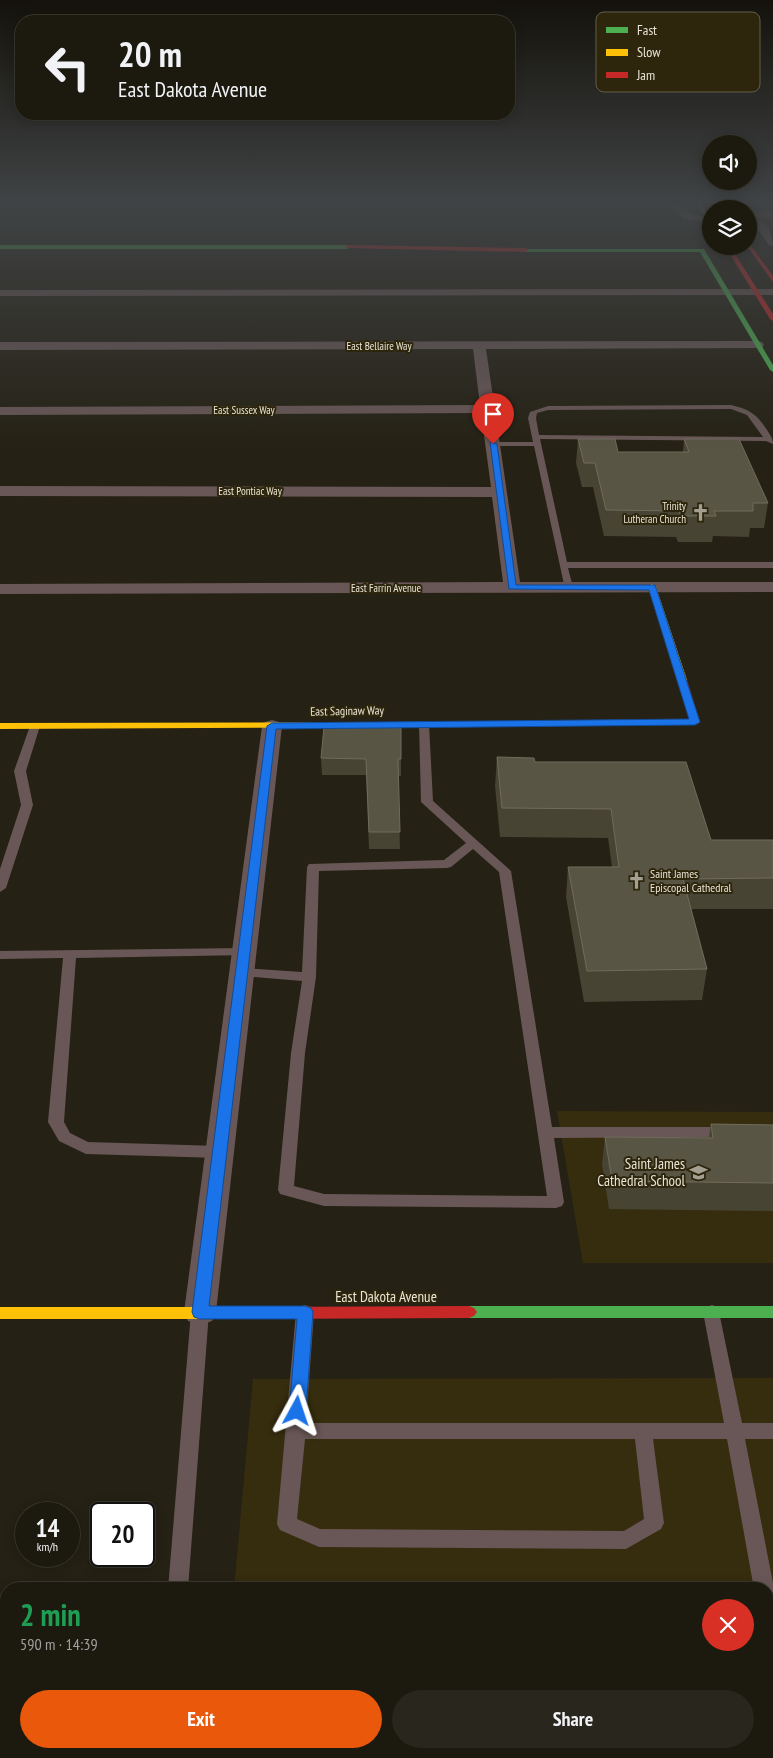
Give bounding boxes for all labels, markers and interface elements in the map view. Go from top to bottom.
legend [596,12,760,92]
text: Fast [637,21,657,39]
text: 20 m [118,31,182,77]
icon: left [35,35,100,100]
text: Slow [637,43,661,61]
text: Jam [636,66,655,84]
text: East Dakota Avenue [118,75,267,103]
map controls [702,135,757,255]
button: sound [702,135,757,190]
button: layers [702,200,757,255]
street label: East Bellaire Way [346,339,412,353]
pin [472,393,514,444]
icon: arrive [479,400,507,428]
street label: East Sussex Way [213,403,276,417]
street label: East Pontiac Way [218,484,283,498]
place label: Trinity Lutheran Church [623,499,687,526]
church icon: Trinity Lutheran Church [690,502,710,522]
street label: East Farrin Avenue [351,581,422,595]
street label: East Saginaw Way [310,702,385,719]
place label: Saint James Episcopal Cathedral [650,866,732,895]
church icon: Saint James Episcopal Cathedral [626,871,646,891]
place label: Saint James Cathedral School [597,1154,685,1190]
school or university icon: Saint James Cathedral School [689,1163,709,1183]
street label: East Dakota Avenue [335,1287,437,1306]
position arrow [270,1384,322,1436]
speed limit sign: 20 [90,1502,155,1567]
text: 14 [36,1512,59,1544]
text: km/h [37,1539,58,1554]
text: 2 min [20,1595,81,1634]
button: close [702,1599,754,1651]
text: 590 m · 14:39 [20,1634,98,1654]
button: Exit [20,1690,382,1748]
button: Share [392,1690,754,1748]

